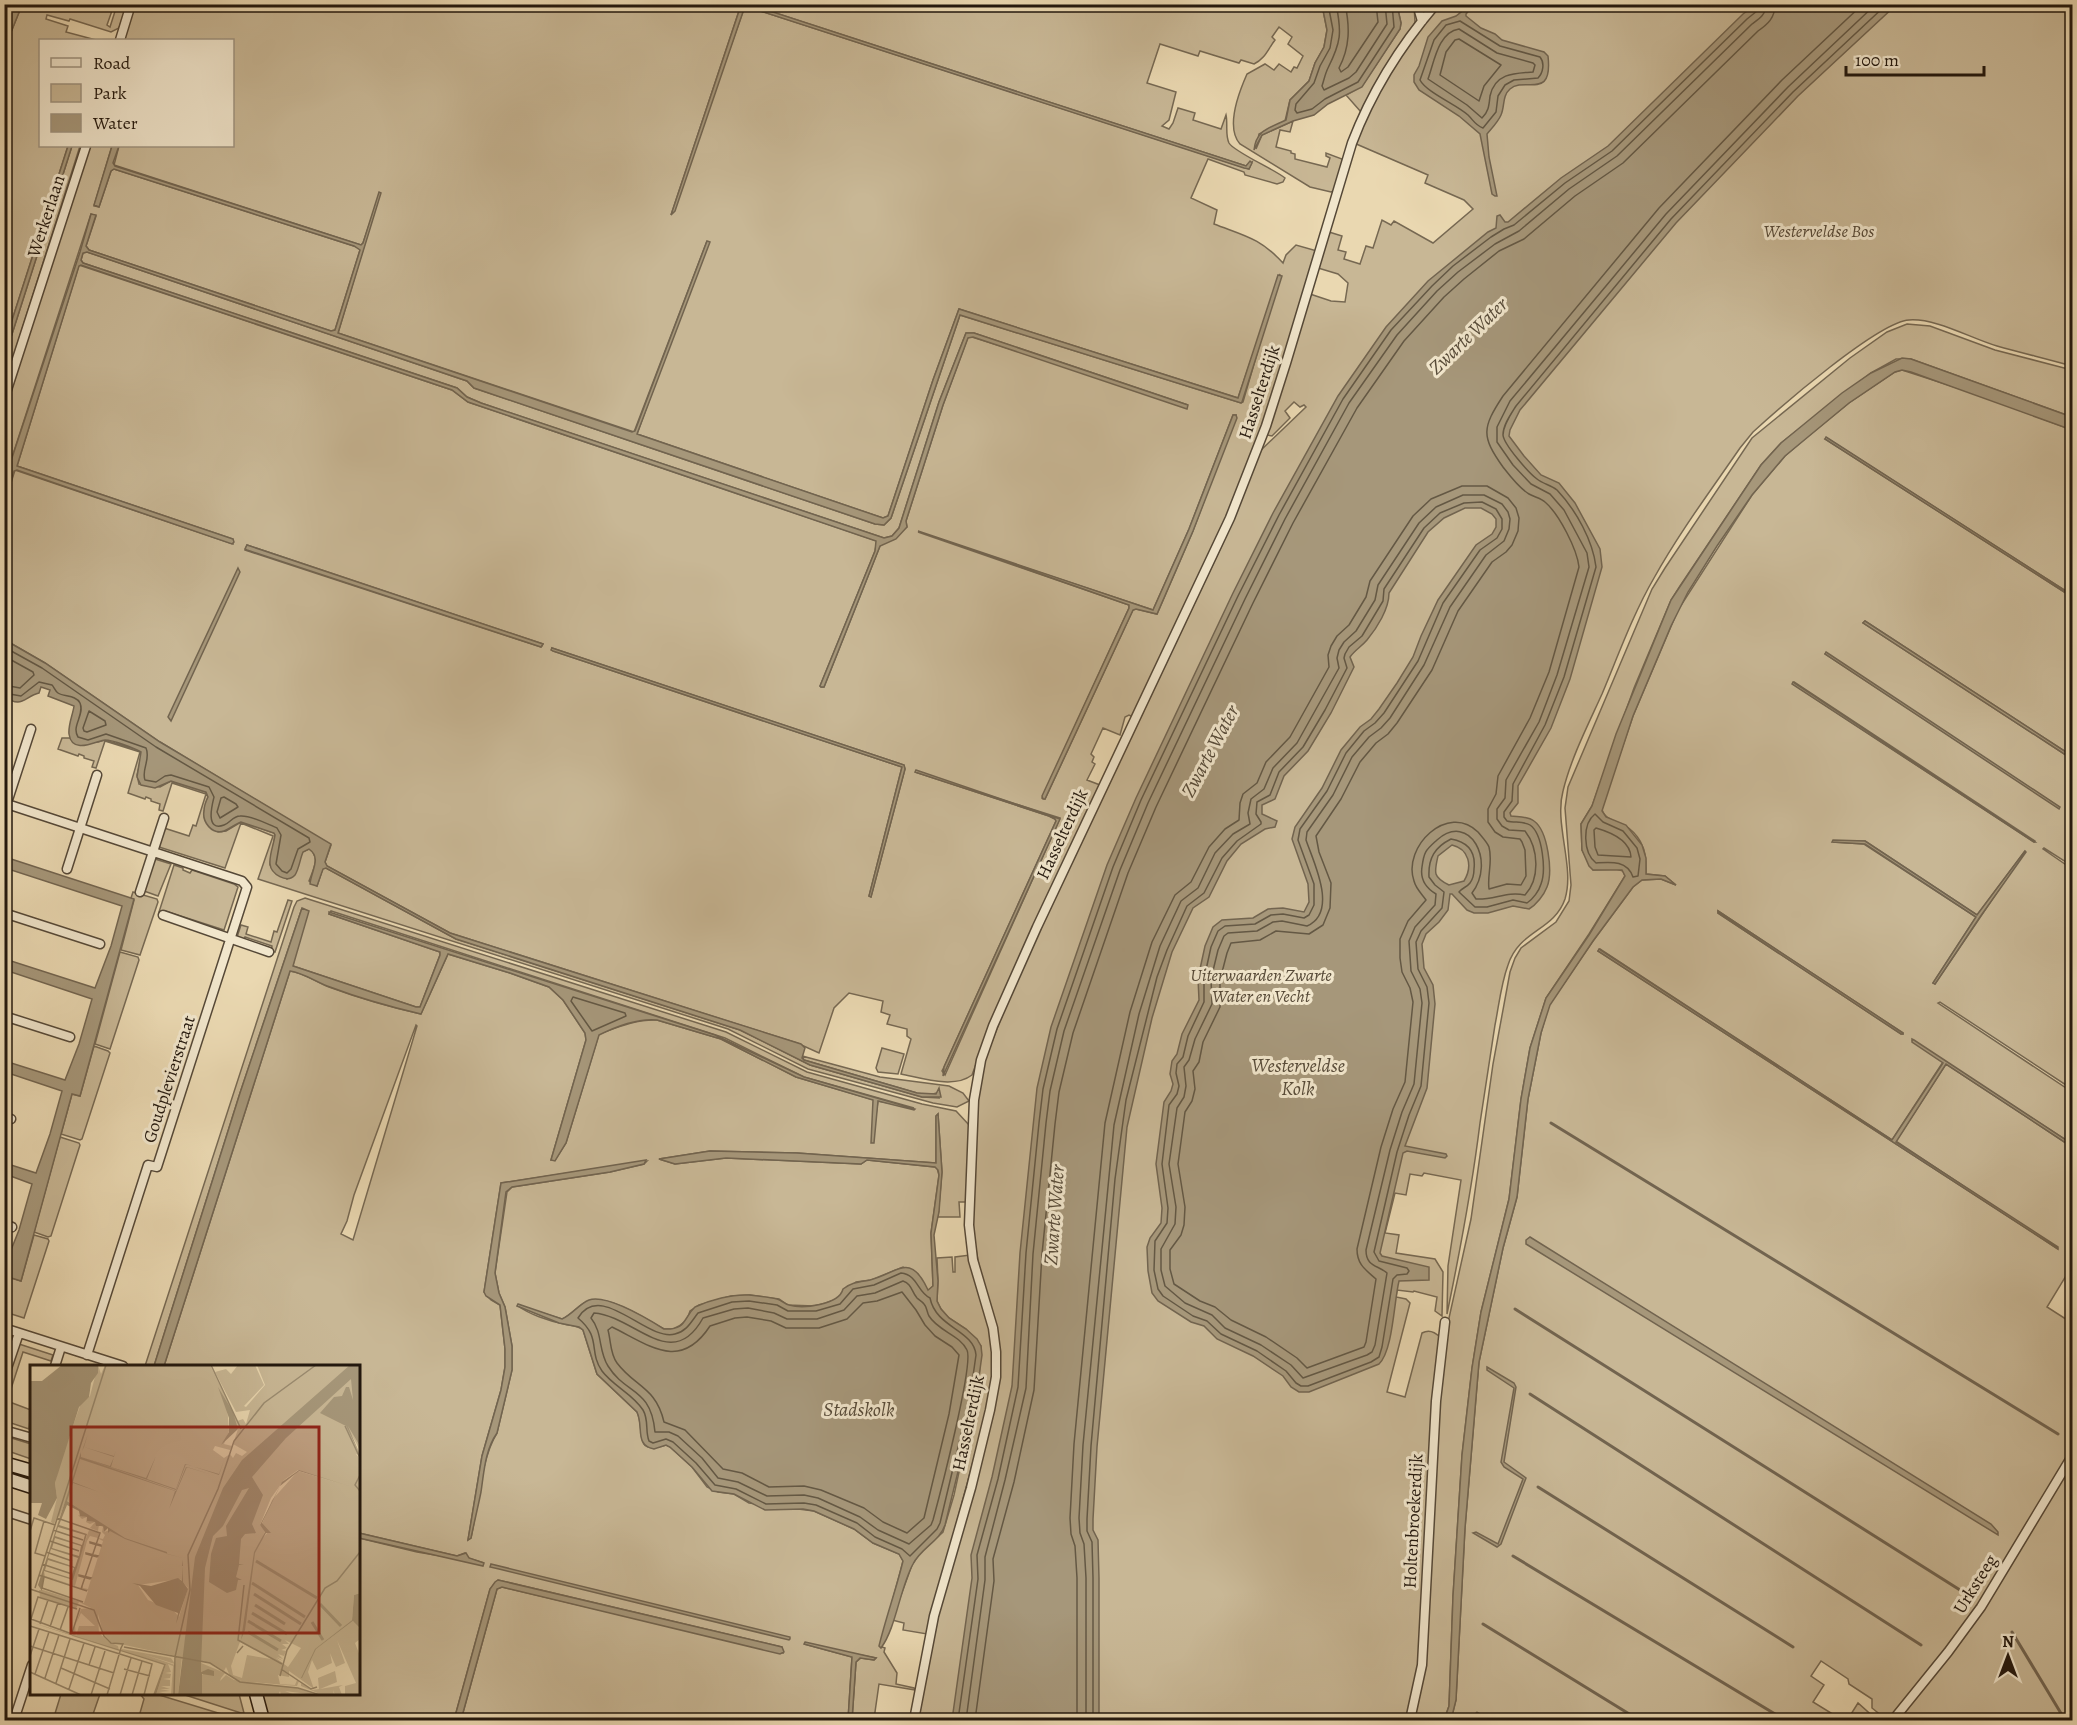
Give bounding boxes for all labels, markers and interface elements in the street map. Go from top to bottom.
legend [39,39,234,147]
scale bar [1846,39,1984,77]
text: 100 m [1855,48,1899,72]
text: Road [93,51,131,75]
text: Park [93,81,127,105]
text: Water [92,111,138,135]
street label: Werkerlaan [21,172,71,261]
park label: Westerveldse Bos [1764,219,1874,243]
water label: Zwarte Water [1423,291,1514,381]
street label: Hasselterdijk [1233,342,1285,442]
water label: Zwarte Water [1175,699,1246,802]
street label: Hasselterdijk [1031,785,1093,883]
park label: Uiterwaarden Zwarte Water en Vecht [1190,963,1332,1008]
street label: Goudplevierstraat [137,1012,201,1146]
water label: Westerveldse Kolk [1251,1052,1345,1102]
water label: Zwarte Water [1037,1163,1071,1266]
inset map [30,1365,360,1695]
street label: Hasselterdijk [946,1373,990,1473]
water label: Stadskolk [823,1396,895,1423]
street label: Holtenbroekerdijk [1397,1453,1429,1589]
street label: Urksteeg [1947,1550,2003,1618]
north arrow [1978,1626,2038,1686]
text: N [2002,1631,2014,1653]

